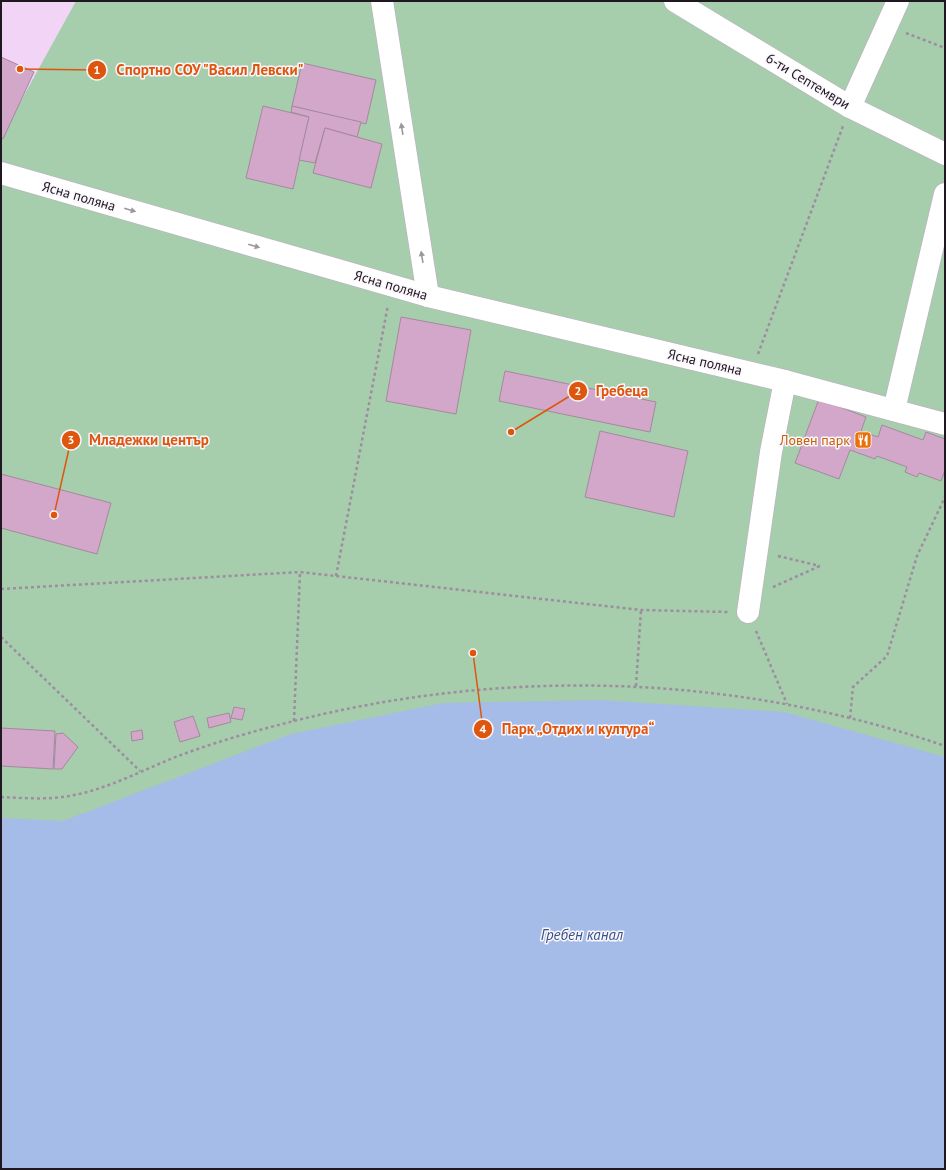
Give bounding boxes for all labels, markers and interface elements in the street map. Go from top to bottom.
street label: 6-ти Септември [763,49,853,113]
callout: Спортно СОУ "Васил Левски" [87,56,312,83]
text: Спортно СОУ "Васил Левски" [116,60,304,79]
text: 1 [94,62,100,77]
one-way arrow [399,123,405,135]
street label: Ясна поляна [40,177,118,215]
one-way arrow [124,207,136,213]
one-way arrow [249,243,261,249]
one-way arrow [419,251,425,263]
street label: Ясна поляна [352,266,430,304]
street label: Ясна поляна [666,345,744,379]
callout: Гребеца [568,377,656,404]
text: Гребеца [596,381,648,400]
text: 2 [575,383,581,398]
callout: Младежки център [61,426,217,453]
text: Младежки център [89,430,209,449]
restaurant icon: Ловен парк [853,430,873,450]
place label: Ловен парк [779,431,850,449]
text: 3 [68,432,74,447]
callout: Парк „Отдих и култура“ [473,715,663,742]
text: Парк „Отдих и култура“ [502,719,654,738]
text: 4 [480,721,487,736]
water label: Гребен канал [541,925,624,944]

